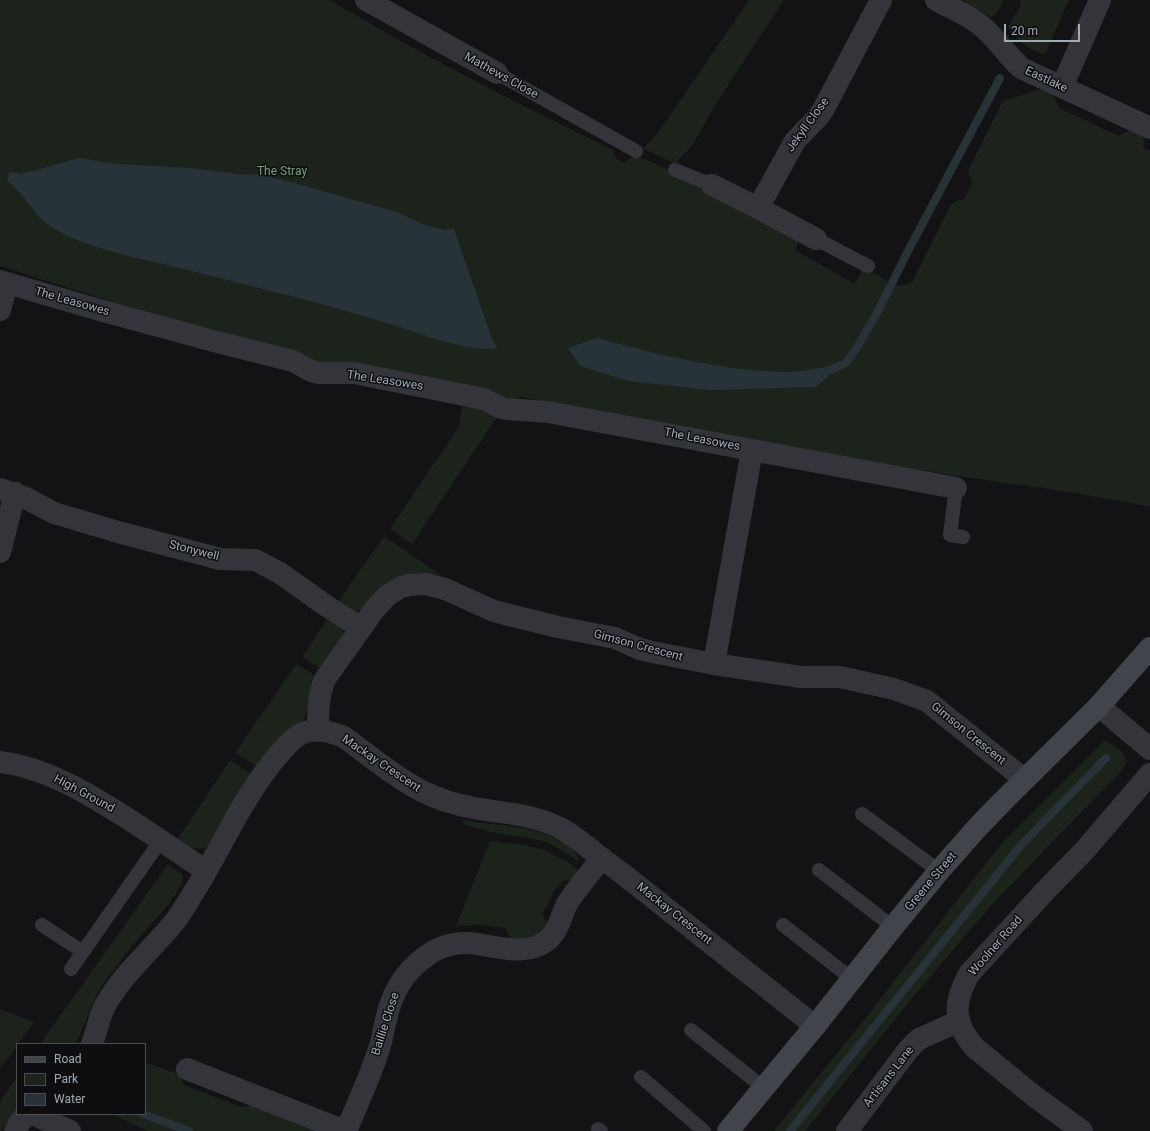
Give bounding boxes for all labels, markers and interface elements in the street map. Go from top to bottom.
scale bar [1006,16,1082,42]
text: 20 m [1011,24,1038,38]
street label: Mathews Close [462,50,540,102]
street label: Eastlake [1022,64,1070,96]
street label: Jekyll Close [783,95,833,155]
park label: The Stray [257,165,307,179]
street label: The Leasowes [33,284,111,320]
street label: The Leasowes [346,368,424,394]
street label: The Leasowes [663,426,741,454]
street label: Stonywell [167,538,221,564]
street label: Gimson Crescent [592,627,684,665]
street label: Gimson Crescent [928,700,1008,768]
street label: Mackay Crescent [339,732,423,796]
street label: High Ground [51,772,117,816]
street label: Greene Street [902,850,960,914]
street label: Mackay Crescent [633,880,715,948]
street label: Woolner Road [966,913,1026,979]
street label: Baillie Close [369,991,403,1057]
legend [16,1043,146,1115]
street label: Artisans Lane [861,1044,917,1110]
text: Road [54,1052,82,1066]
text: Park [54,1072,78,1086]
text: Water [54,1092,85,1106]

